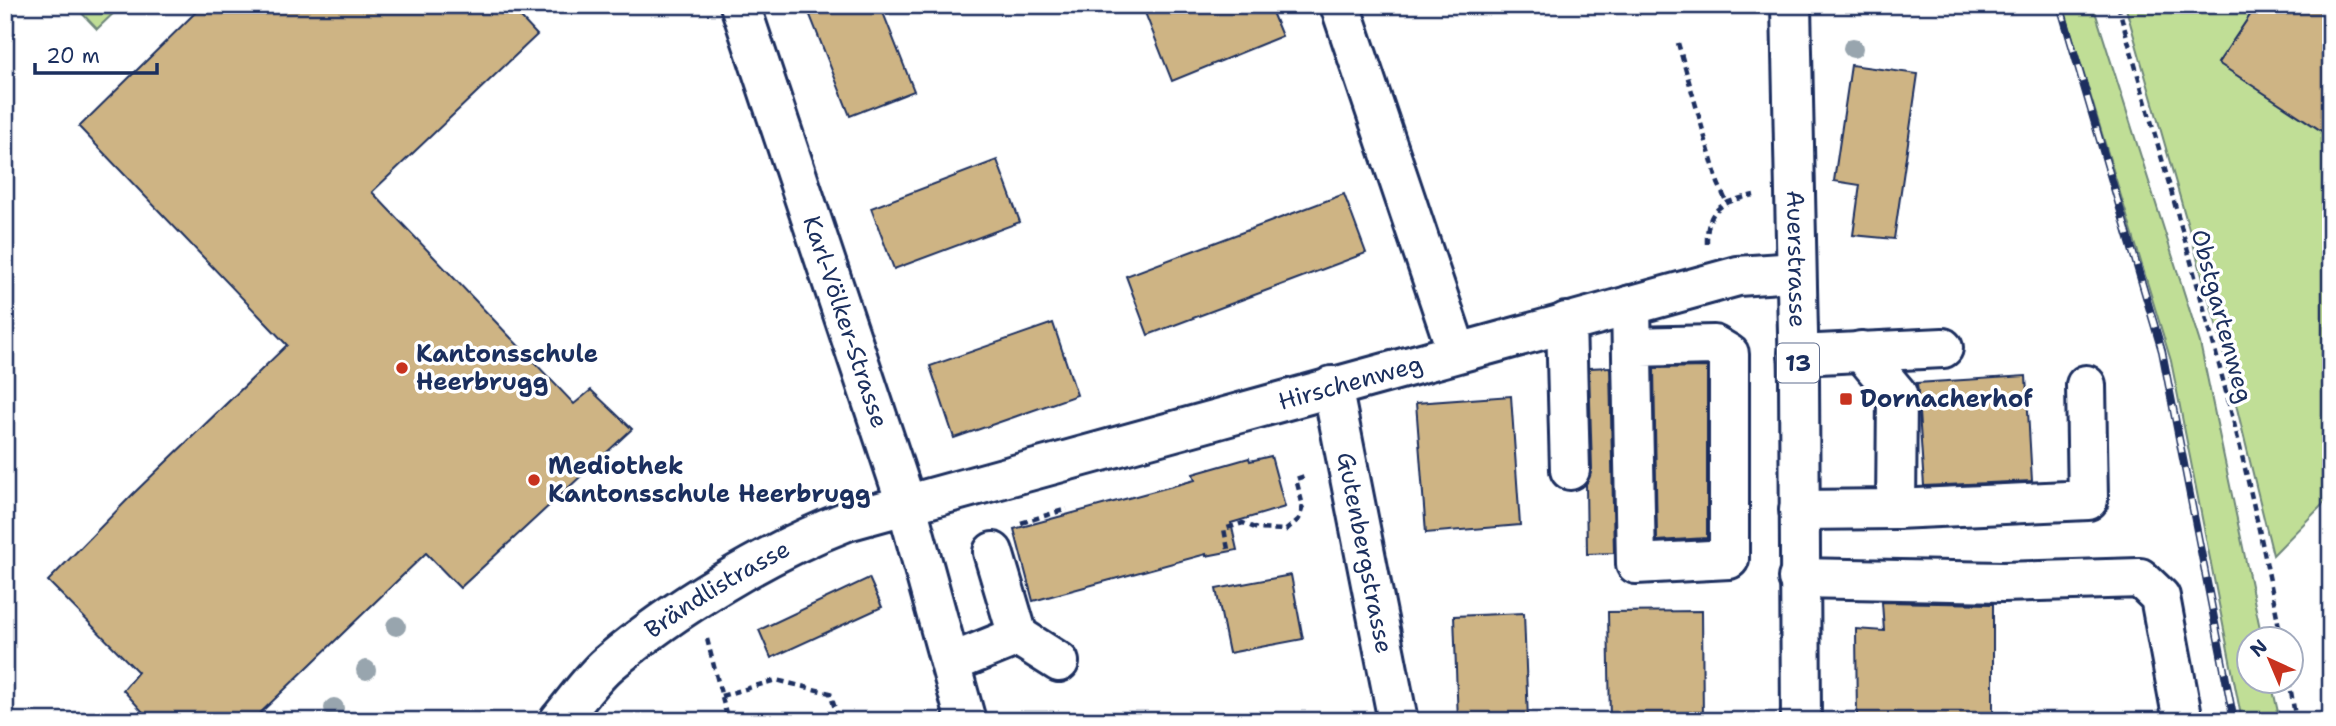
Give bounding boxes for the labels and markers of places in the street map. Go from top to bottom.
place label: Kantonsschule Heerbrugg [416,338,598,398]
marker: Kantonsschule Heerbrugg [394,360,410,376]
place label: Dornacherhof [1860,383,2033,415]
marker: Dornacherhof [1838,391,1854,407]
place label: Mediothek Kantonsschule Heerbrugg [548,450,871,510]
marker: Mediothek Kantonsschule Heerbrugg [526,472,542,488]

